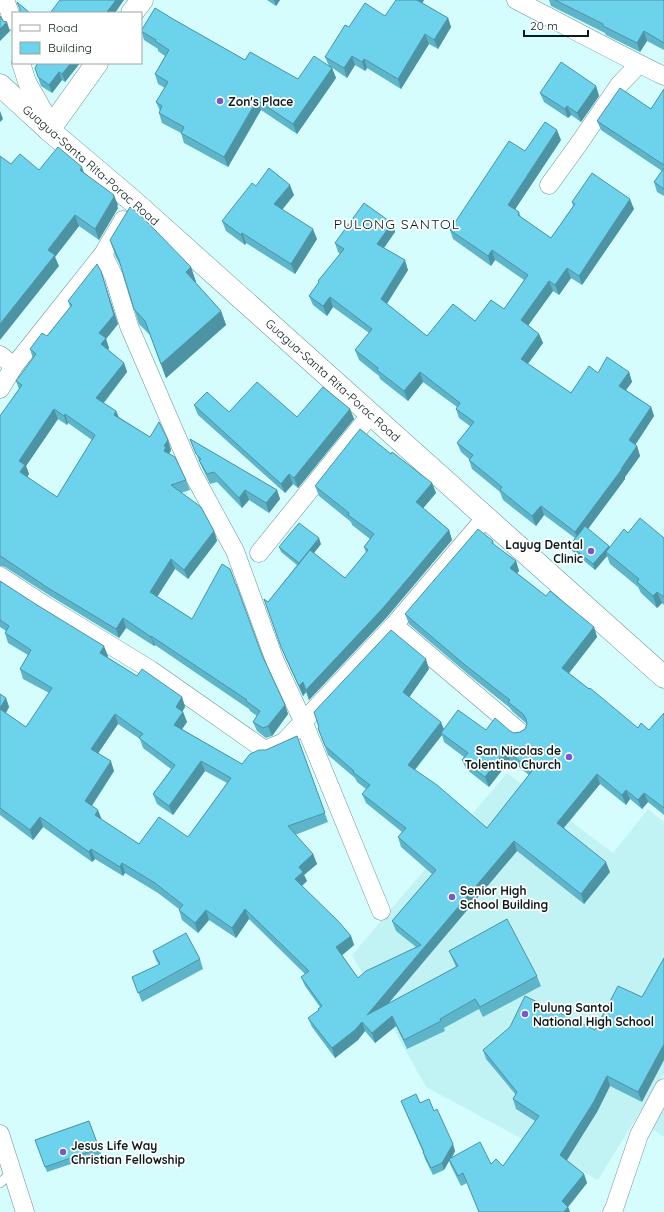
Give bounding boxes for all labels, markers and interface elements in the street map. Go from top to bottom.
legend [12,12,142,64]
scale bar [524,12,588,38]
text: 20 m [530,18,558,33]
text: Road [48,20,78,35]
text: Building [48,40,92,55]
place label: Zon's Place [228,94,293,109]
marker: Zon's Place [215,96,225,106]
street label: Guagua-Santa Rita-Porac Road [20,102,162,228]
district label: PULONG SANTOL [334,215,460,233]
street label: Guagua-Santa Rita-Porac Road [263,316,403,444]
place label: Layug Dental Clinic [505,537,583,566]
marker: Layug Dental Clinic [586,546,596,556]
place label: San Nicolas de Tolentino Church [465,743,561,772]
marker: San Nicolas de Tolentino Church [564,752,574,762]
place label: Senior High School Building [460,883,548,912]
marker: Senior High School Building [447,892,457,902]
place label: Pulung Santol National High School [533,1000,654,1029]
marker: Pulung Santol National High School [520,1009,530,1019]
place label: Jesus Life Way Christian Fellowship [71,1138,185,1167]
marker: Jesus Life Way Christian Fellowship [58,1147,68,1157]

